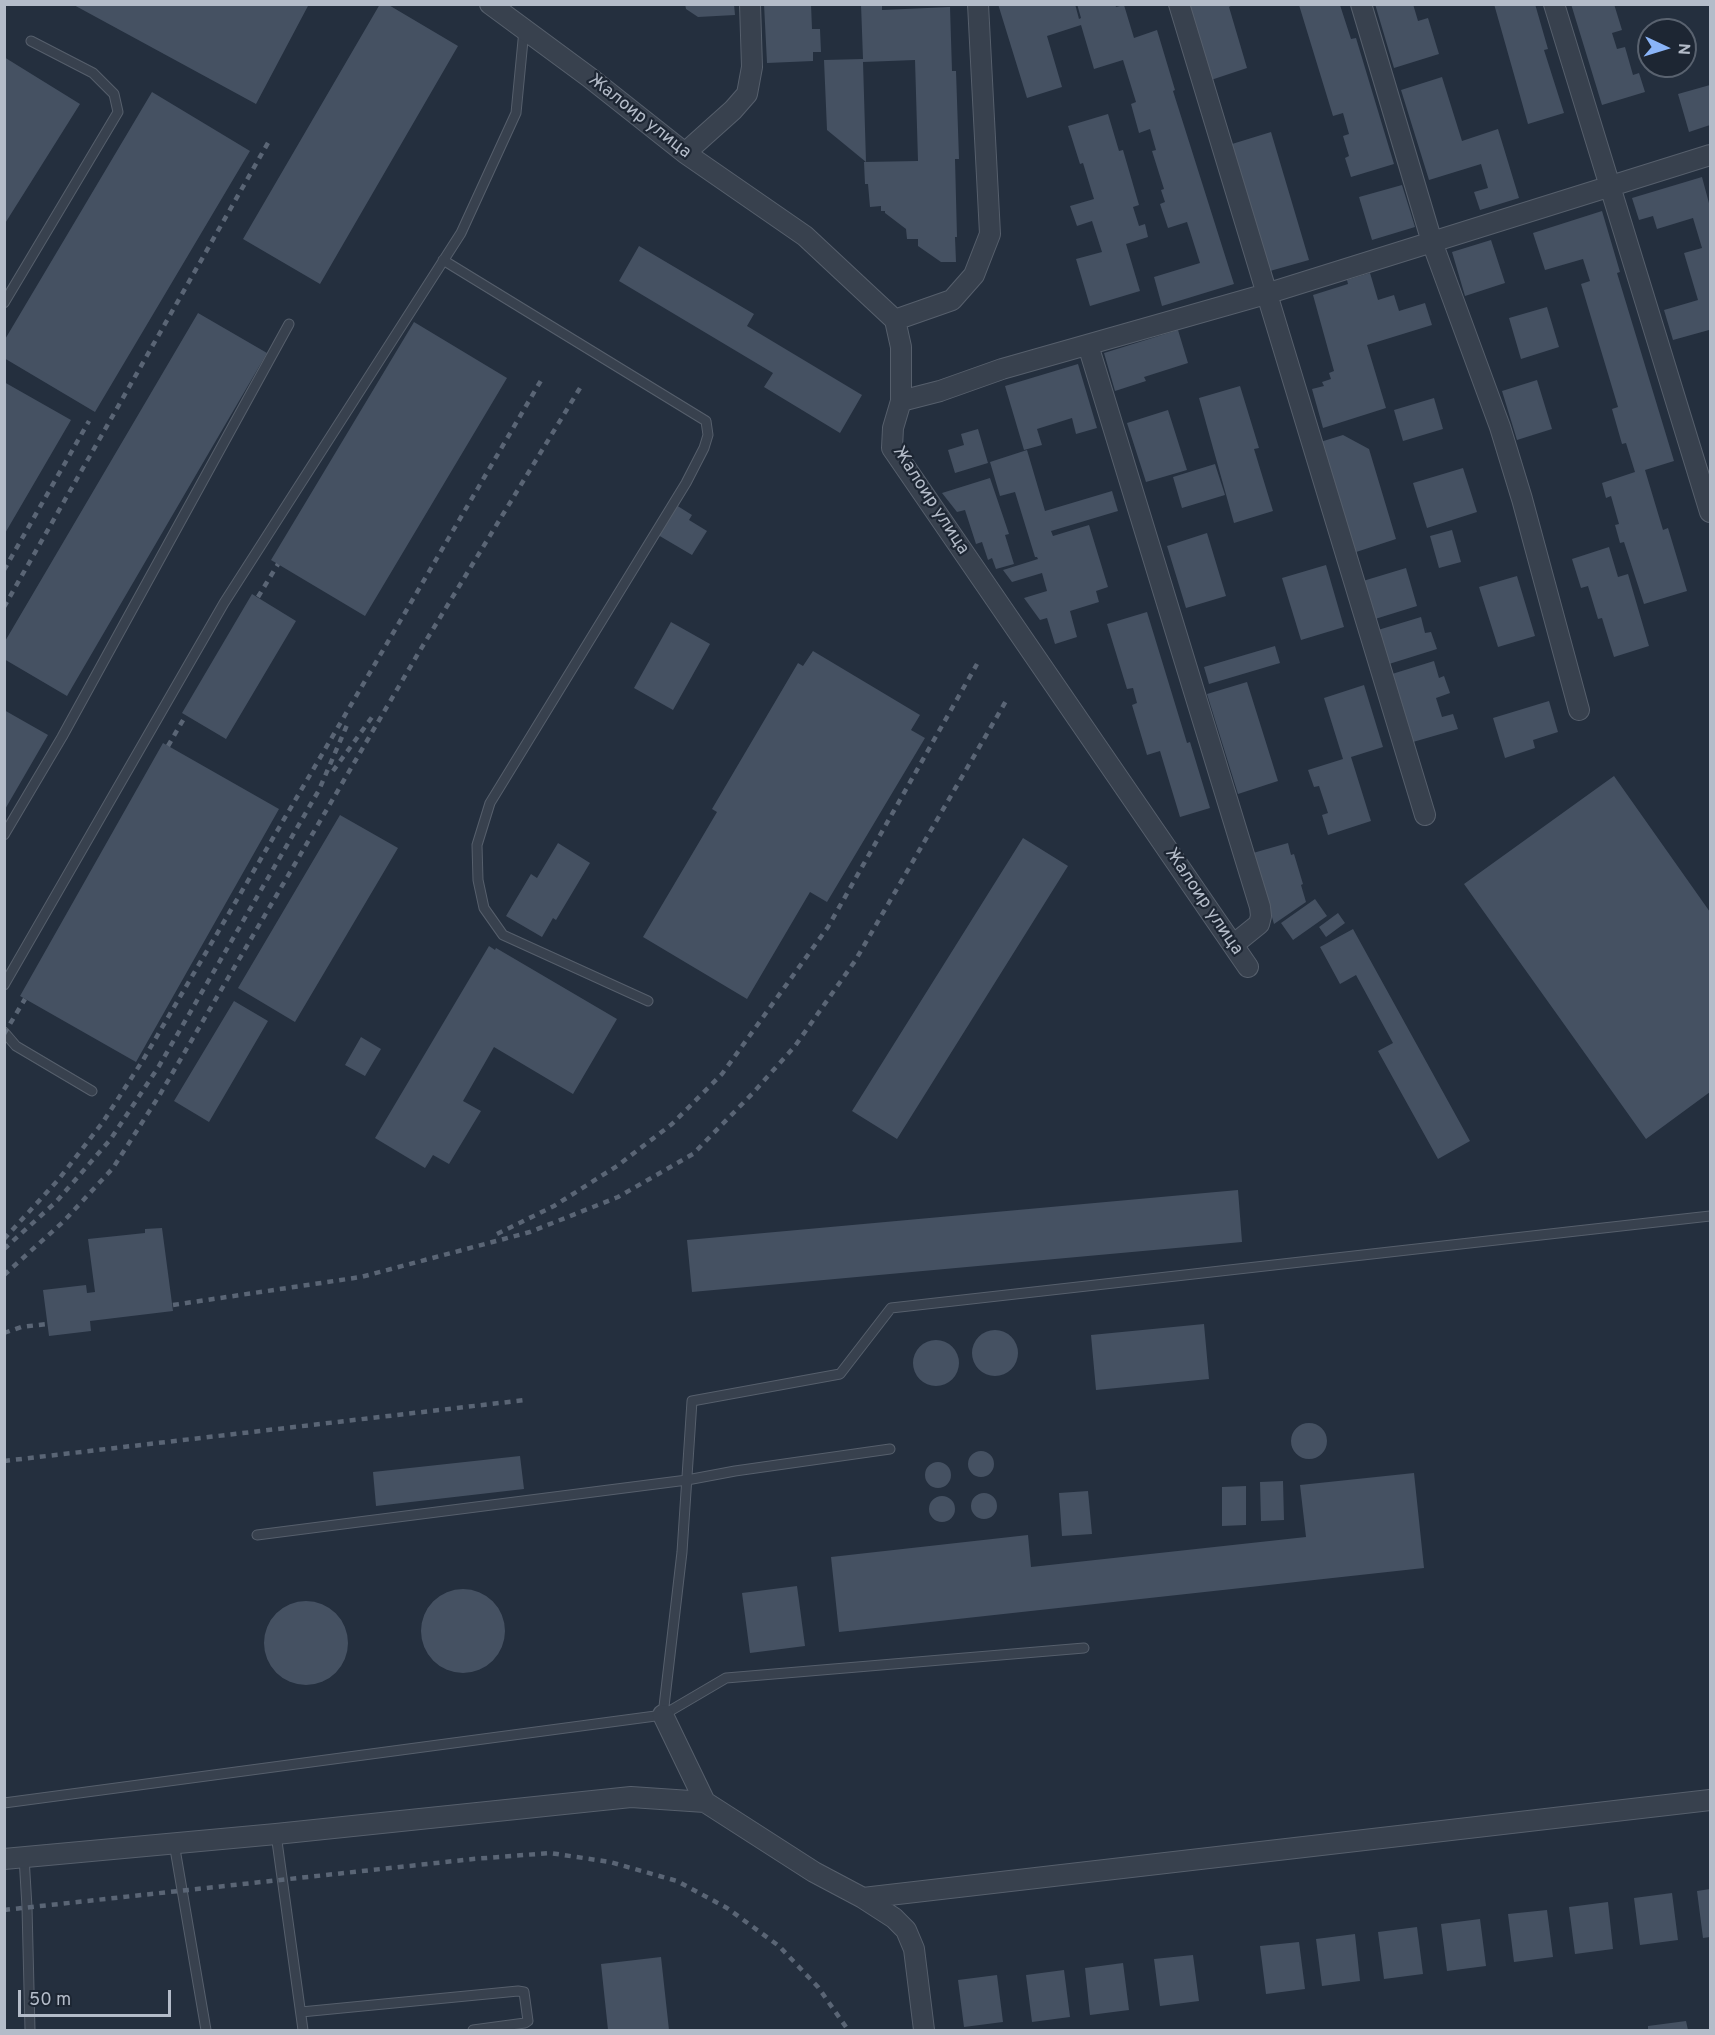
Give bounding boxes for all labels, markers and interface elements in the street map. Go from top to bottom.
north arrow [1637,18,1697,78]
text: N [1673,43,1693,56]
street label: Жалоир улица [583,70,695,164]
street label: Жалоир улица [887,443,973,559]
street label: Жалоир улица [1159,844,1247,960]
scale bar [21,1978,174,2016]
text: 50 m [29,1989,71,2012]

